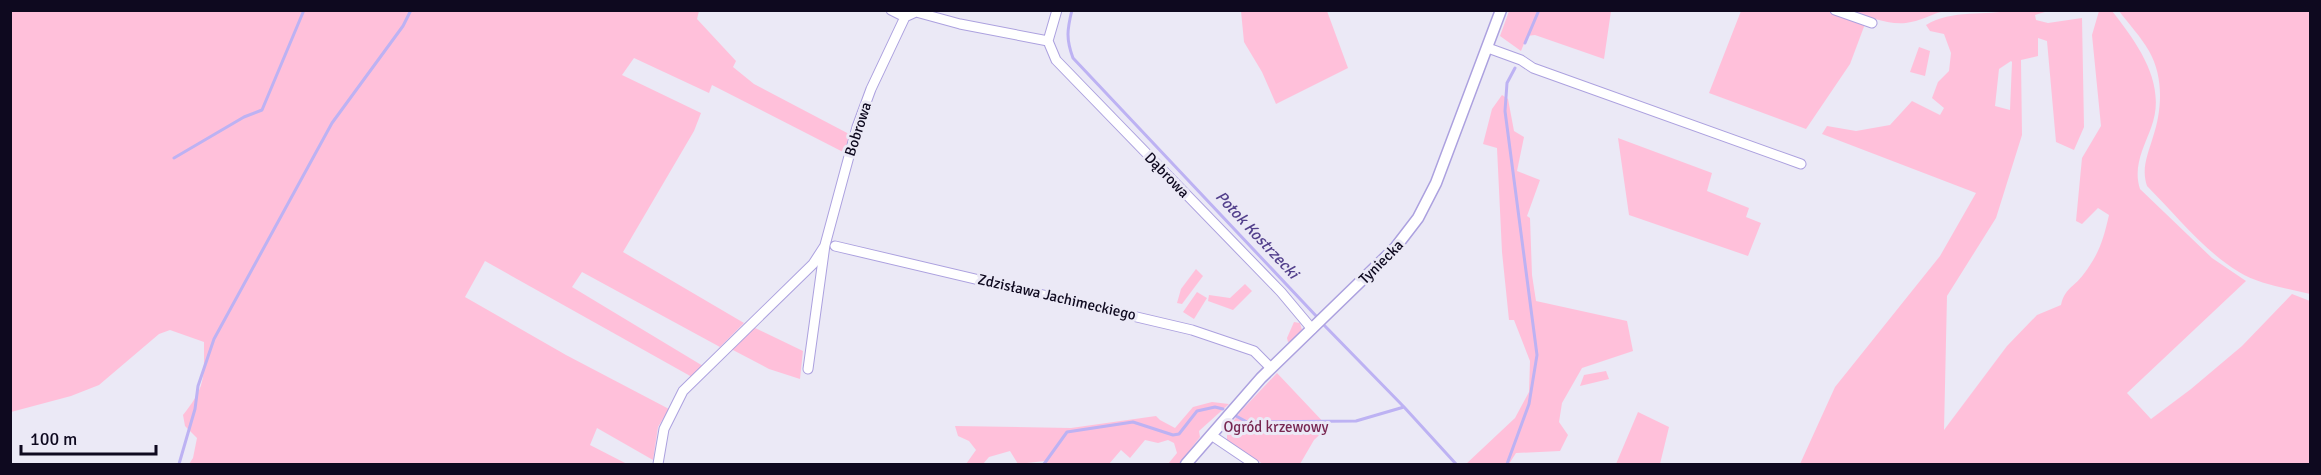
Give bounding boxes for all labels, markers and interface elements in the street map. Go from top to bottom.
street label: Bobrowa [841,100,875,158]
street label: Dąbrowa [1141,148,1193,202]
water label: Potok Kostrzecki [1211,187,1304,284]
street label: Tyniecka [1355,236,1407,288]
street label: Zdzisława Jachimeckiego [976,270,1138,324]
scale bar [21,418,156,456]
park label: Ogród krzewowy [1223,418,1329,436]
text: 100 m [30,428,77,450]

